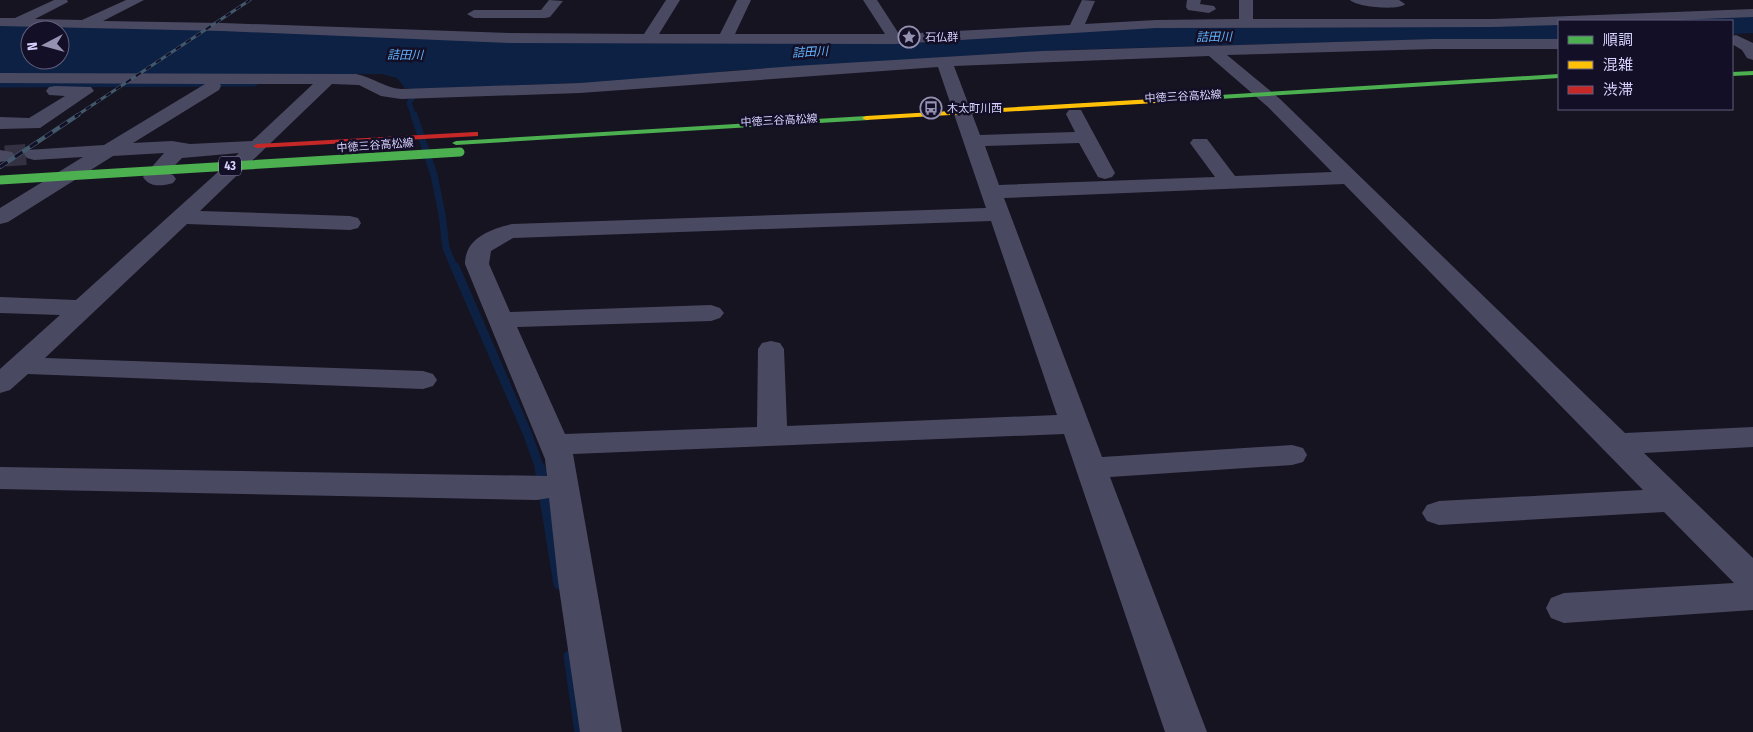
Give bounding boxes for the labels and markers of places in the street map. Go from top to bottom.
place icon: 石仏群 [897,25,921,49]
place label: 石仏群 [925,31,958,44]
bus stop icon: 木太町川西 [919,96,943,120]
place label: 木太町川西 [947,102,1002,115]

